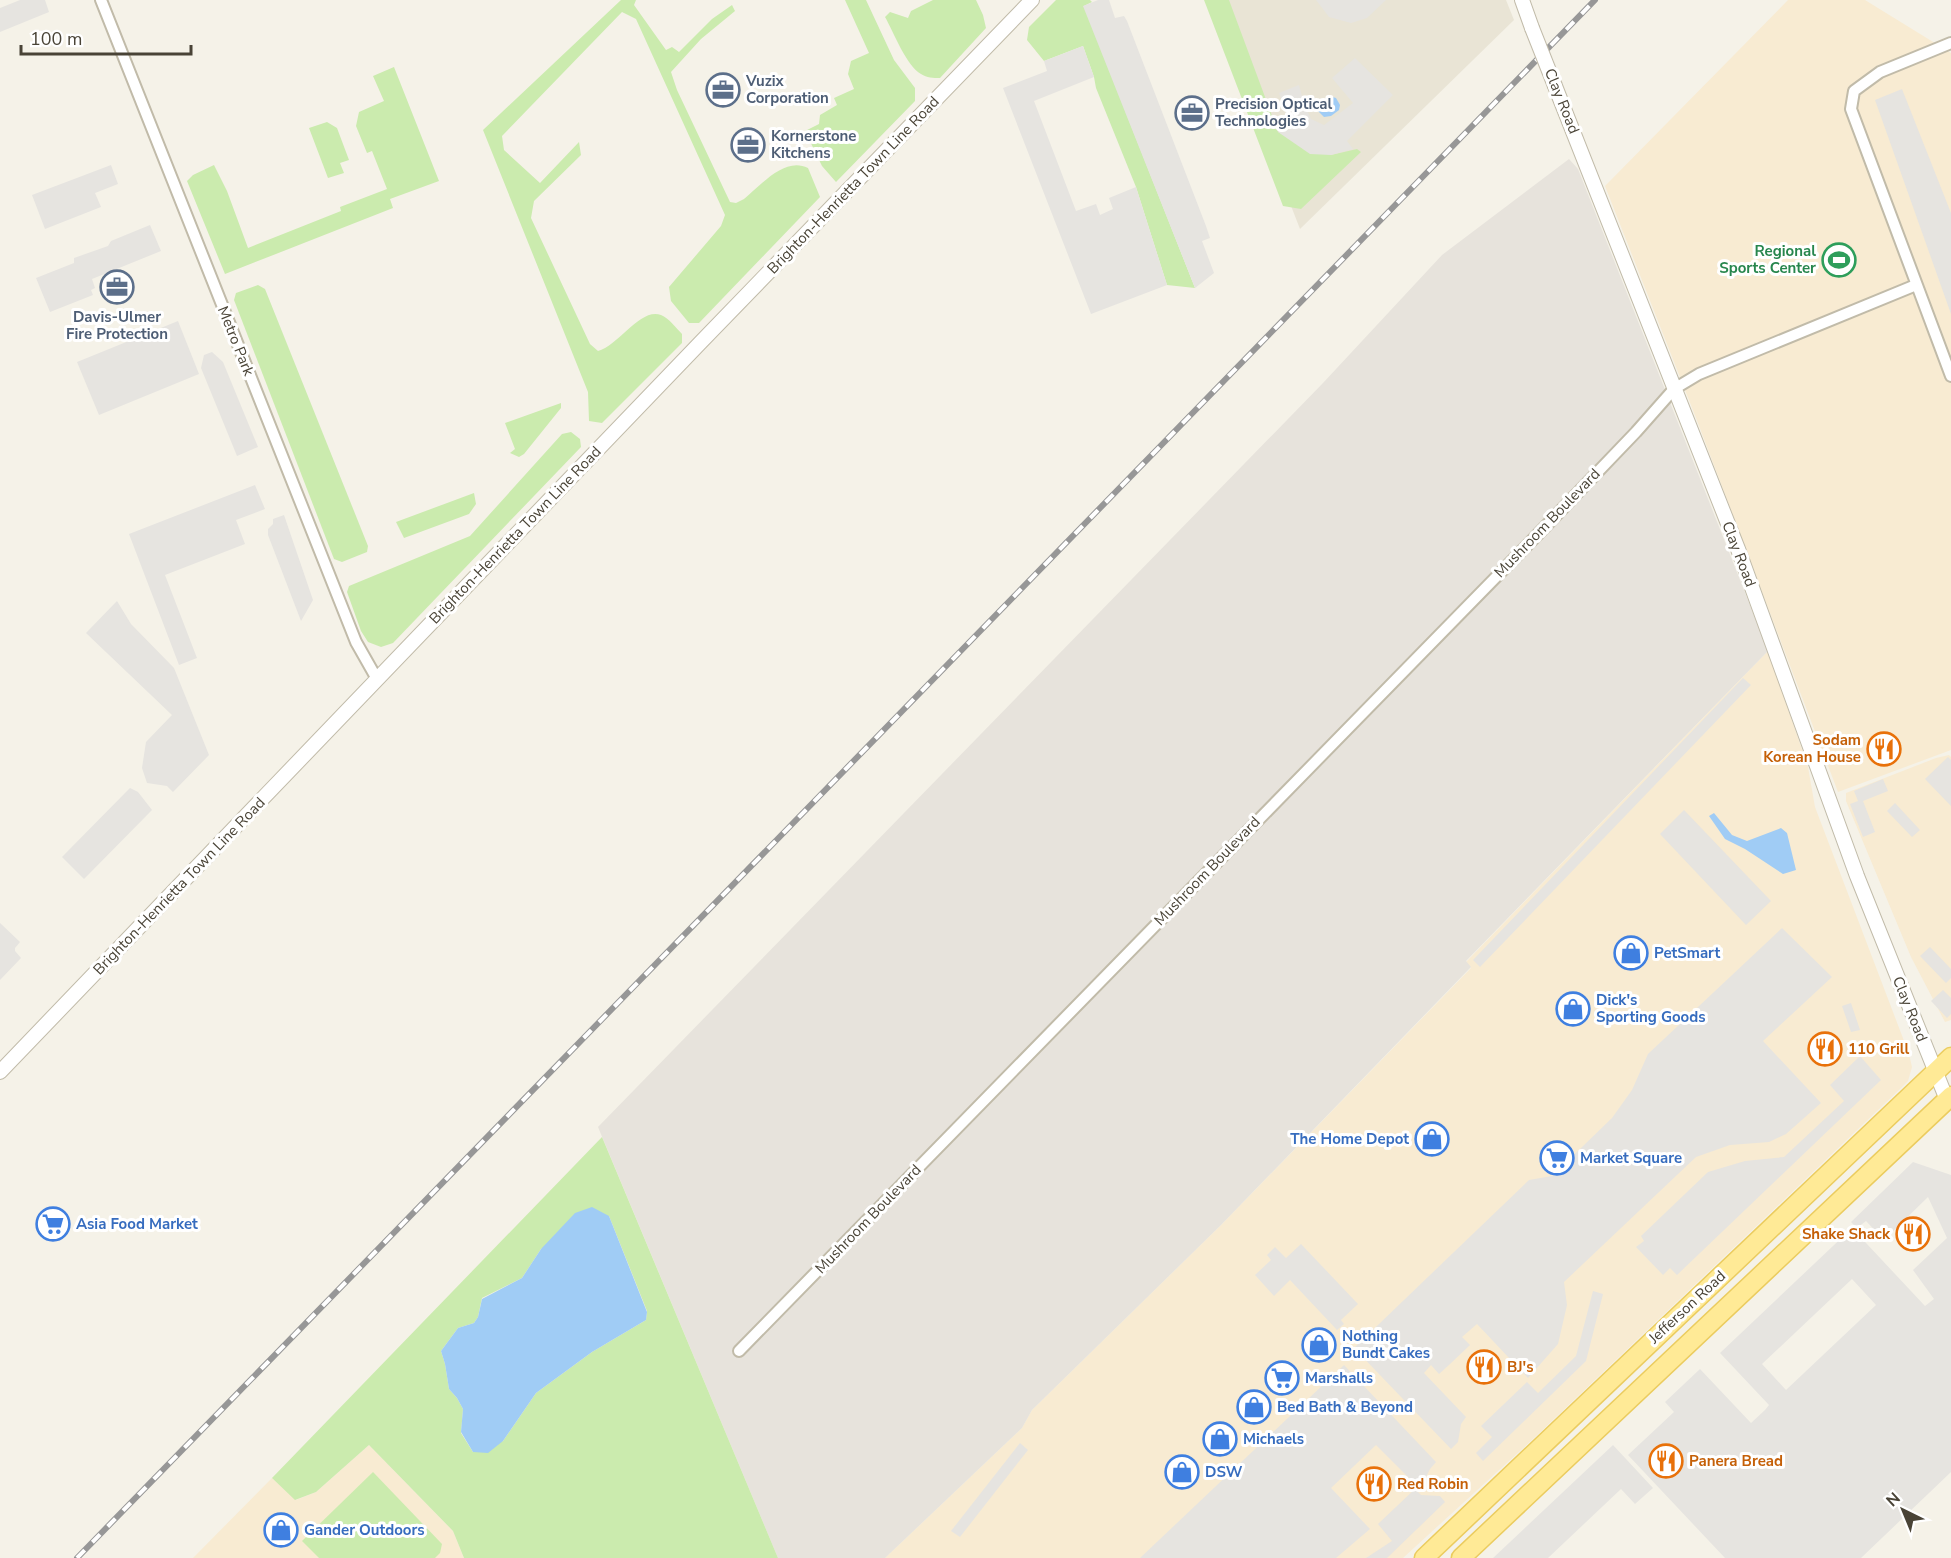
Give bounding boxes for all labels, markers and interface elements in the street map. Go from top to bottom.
scale bar [21,18,190,56]
text: 100 m [30,27,82,51]
street label: Clay Road [1540,65,1584,137]
place label: Vuzix Corporation [745,71,829,108]
office icon: Vuzix Corporation [705,72,741,108]
street label: Brighton-Henrietta Town Line Road [763,92,943,278]
place label: Precision Optical Technologies [1215,94,1333,131]
office icon: Precision Optical Technologies [1174,95,1210,131]
place label: Kornerstone Kitchens [771,126,856,163]
office icon: Kornerstone Kitchens [730,127,766,163]
place label: Regional Sports Center [1719,241,1816,278]
sports icon: Regional Sports Center [1821,242,1857,278]
office icon: Davis-Ulmer Fire Protection [99,269,135,305]
street label: Metro Park [213,303,259,379]
place label: Davis-Ulmer Fire Protection [66,307,168,344]
street label: Brighton-Henrietta Town Line Road [425,442,605,628]
street label: Mushroom Boulevard [1490,464,1604,582]
street label: Clay Road [1717,518,1761,590]
place label: Sodam Korean House [1763,730,1861,767]
restaurant icon: Sodam Korean House [1866,731,1902,767]
street label: Brighton-Henrietta Town Line Road [89,793,269,979]
street label: Mushroom Boulevard [1150,812,1264,930]
shop icon: PetSmart [1613,935,1649,971]
place label: PetSmart [1654,943,1720,963]
street label: Clay Road [1888,973,1932,1045]
place label: Dick's Sporting Goods [1596,990,1706,1027]
shop icon: Dick's Sporting Goods [1555,991,1591,1027]
restaurant icon: 110 Grill [1807,1031,1843,1067]
place label: 110 Grill [1848,1039,1910,1059]
shop icon: The Home Depot [1414,1121,1450,1157]
place label: The Home Depot [1290,1129,1409,1149]
supermarket icon: Market Square [1539,1140,1575,1176]
place label: Market Square [1580,1148,1682,1168]
street label: Mushroom Boulevard [811,1160,925,1278]
supermarket icon: Asia Food Market [35,1206,71,1242]
place label: Asia Food Market [76,1214,198,1234]
restaurant icon: Shake Shack [1895,1216,1931,1252]
place label: Shake Shack [1802,1224,1891,1244]
street label: Jefferson Road [1643,1266,1730,1349]
place label: Nothing Bundt Cakes [1342,1326,1430,1363]
shop icon: Nothing Bundt Cakes [1301,1327,1337,1363]
restaurant icon: BJ's [1466,1349,1502,1385]
place label: BJ's [1507,1357,1534,1377]
supermarket icon: Marshalls [1264,1360,1300,1396]
place label: Marshalls [1305,1368,1373,1388]
shop icon: Bed Bath & Beyond [1236,1389,1272,1425]
place label: Bed Bath & Beyond [1277,1397,1413,1417]
shop icon: Michaels [1202,1421,1238,1457]
place label: Michaels [1243,1429,1304,1449]
restaurant icon: Panera Bread [1648,1443,1684,1479]
place label: Panera Bread [1689,1451,1783,1471]
shop icon: DSW [1164,1454,1200,1490]
place label: DSW [1205,1462,1243,1482]
restaurant icon: Red Robin [1356,1466,1392,1502]
place label: Red Robin [1397,1474,1469,1494]
north arrow [1873,1480,1933,1540]
text: N [1882,1488,1905,1512]
shop icon: Gander Outdoors [263,1512,299,1548]
place label: Gander Outdoors [304,1520,425,1540]

